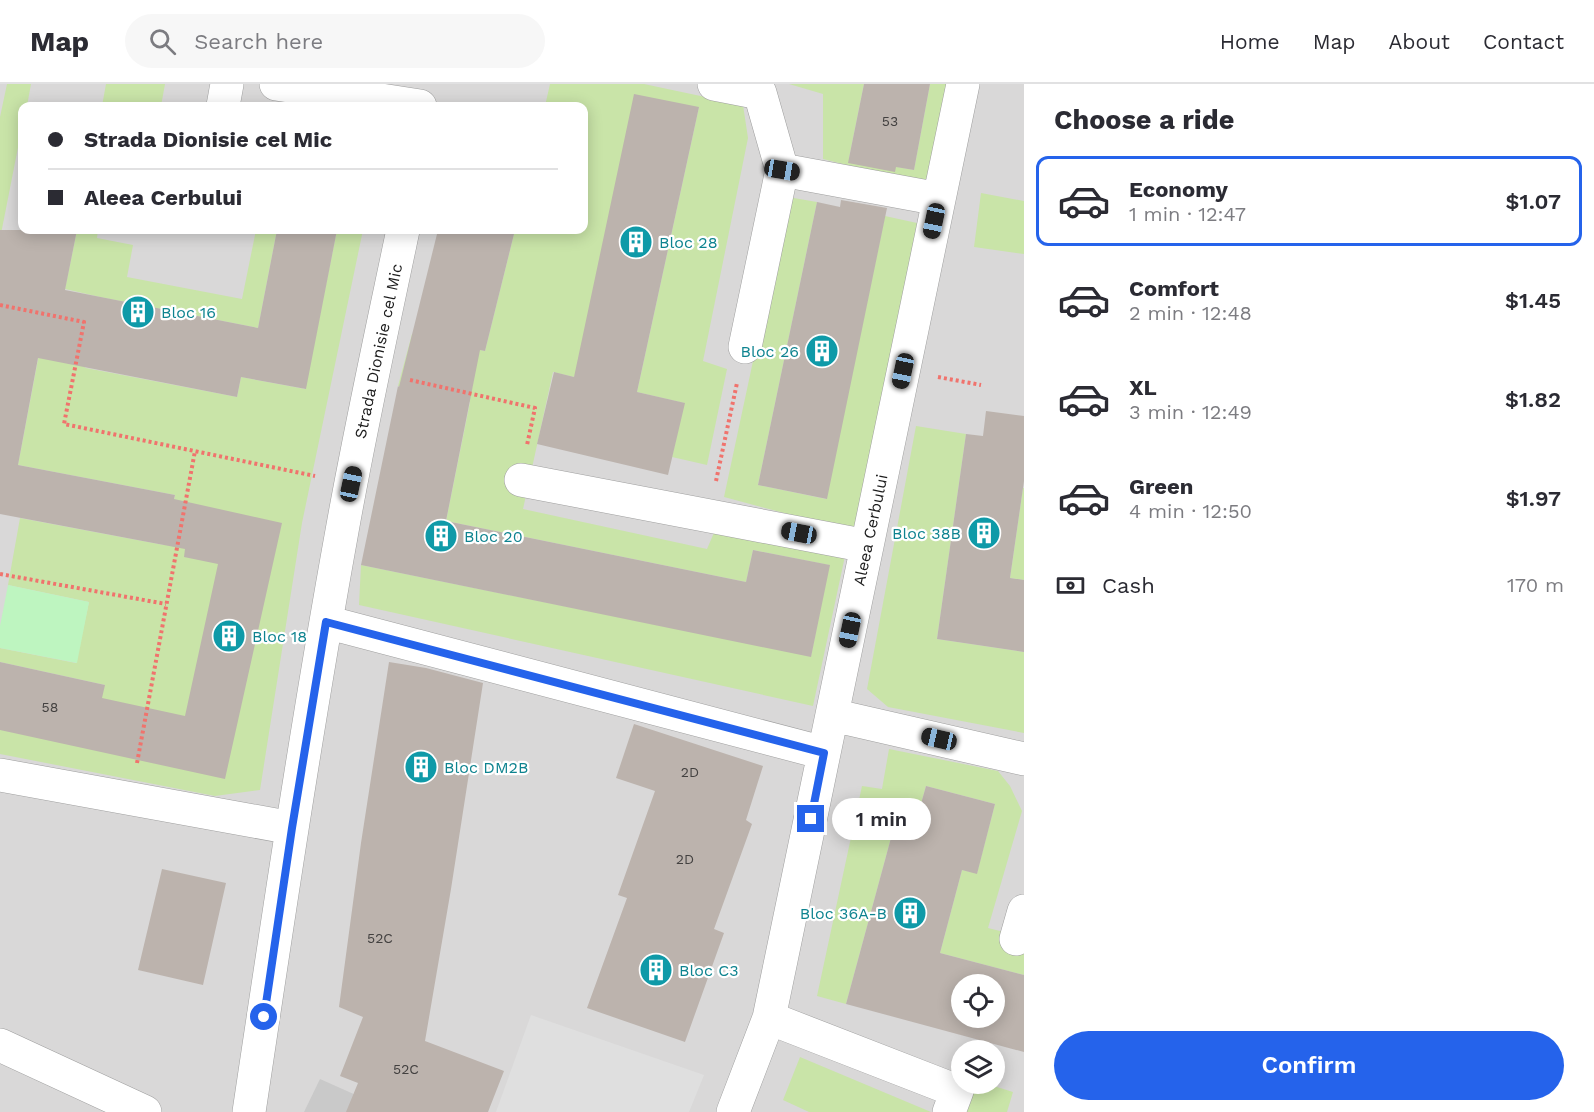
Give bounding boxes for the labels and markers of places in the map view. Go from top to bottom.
building icon: Bloc 28 [618,224,654,260]
place label: Bloc 28 [659,233,718,252]
building icon: Bloc 16 [120,294,156,330]
place label: Bloc 16 [161,303,216,322]
building icon: Bloc 26 [804,333,840,369]
place label: Bloc 26 [741,342,799,361]
building icon: Bloc 38B [966,515,1002,551]
building icon: Bloc 20 [423,518,459,554]
place label: Bloc 38B [892,524,961,543]
place label: Bloc 20 [464,527,523,546]
building icon: Bloc 18 [211,618,247,654]
place label: Bloc 18 [252,627,307,646]
building icon: Bloc DM2B [403,749,439,785]
place label: Bloc DM2B [444,758,528,777]
building icon: Bloc 36A-B [892,895,928,931]
place label: Bloc 36A-B [800,904,887,923]
building icon: Bloc C3 [638,952,674,988]
place label: Bloc C3 [679,961,739,980]

